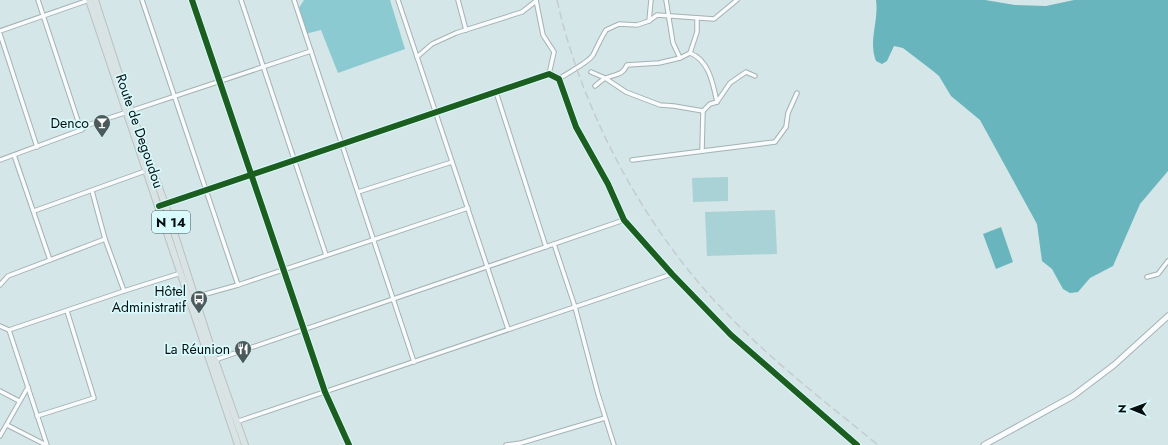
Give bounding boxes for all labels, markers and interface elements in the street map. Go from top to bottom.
street label: Route de Degoudou [111,71,169,191]
place label: Denco [51,113,89,133]
bar icon: Denco [92,113,112,138]
road number: N 14 [152,211,190,233]
place label: Hôtel Administratif [112,281,187,317]
bus stop icon: Hôtel Administratif [189,289,209,314]
place label: La Réunion [164,339,230,359]
restaurant icon: La Réunion [233,339,253,364]
north arrow [1112,389,1152,429]
text: N [1114,404,1130,413]

